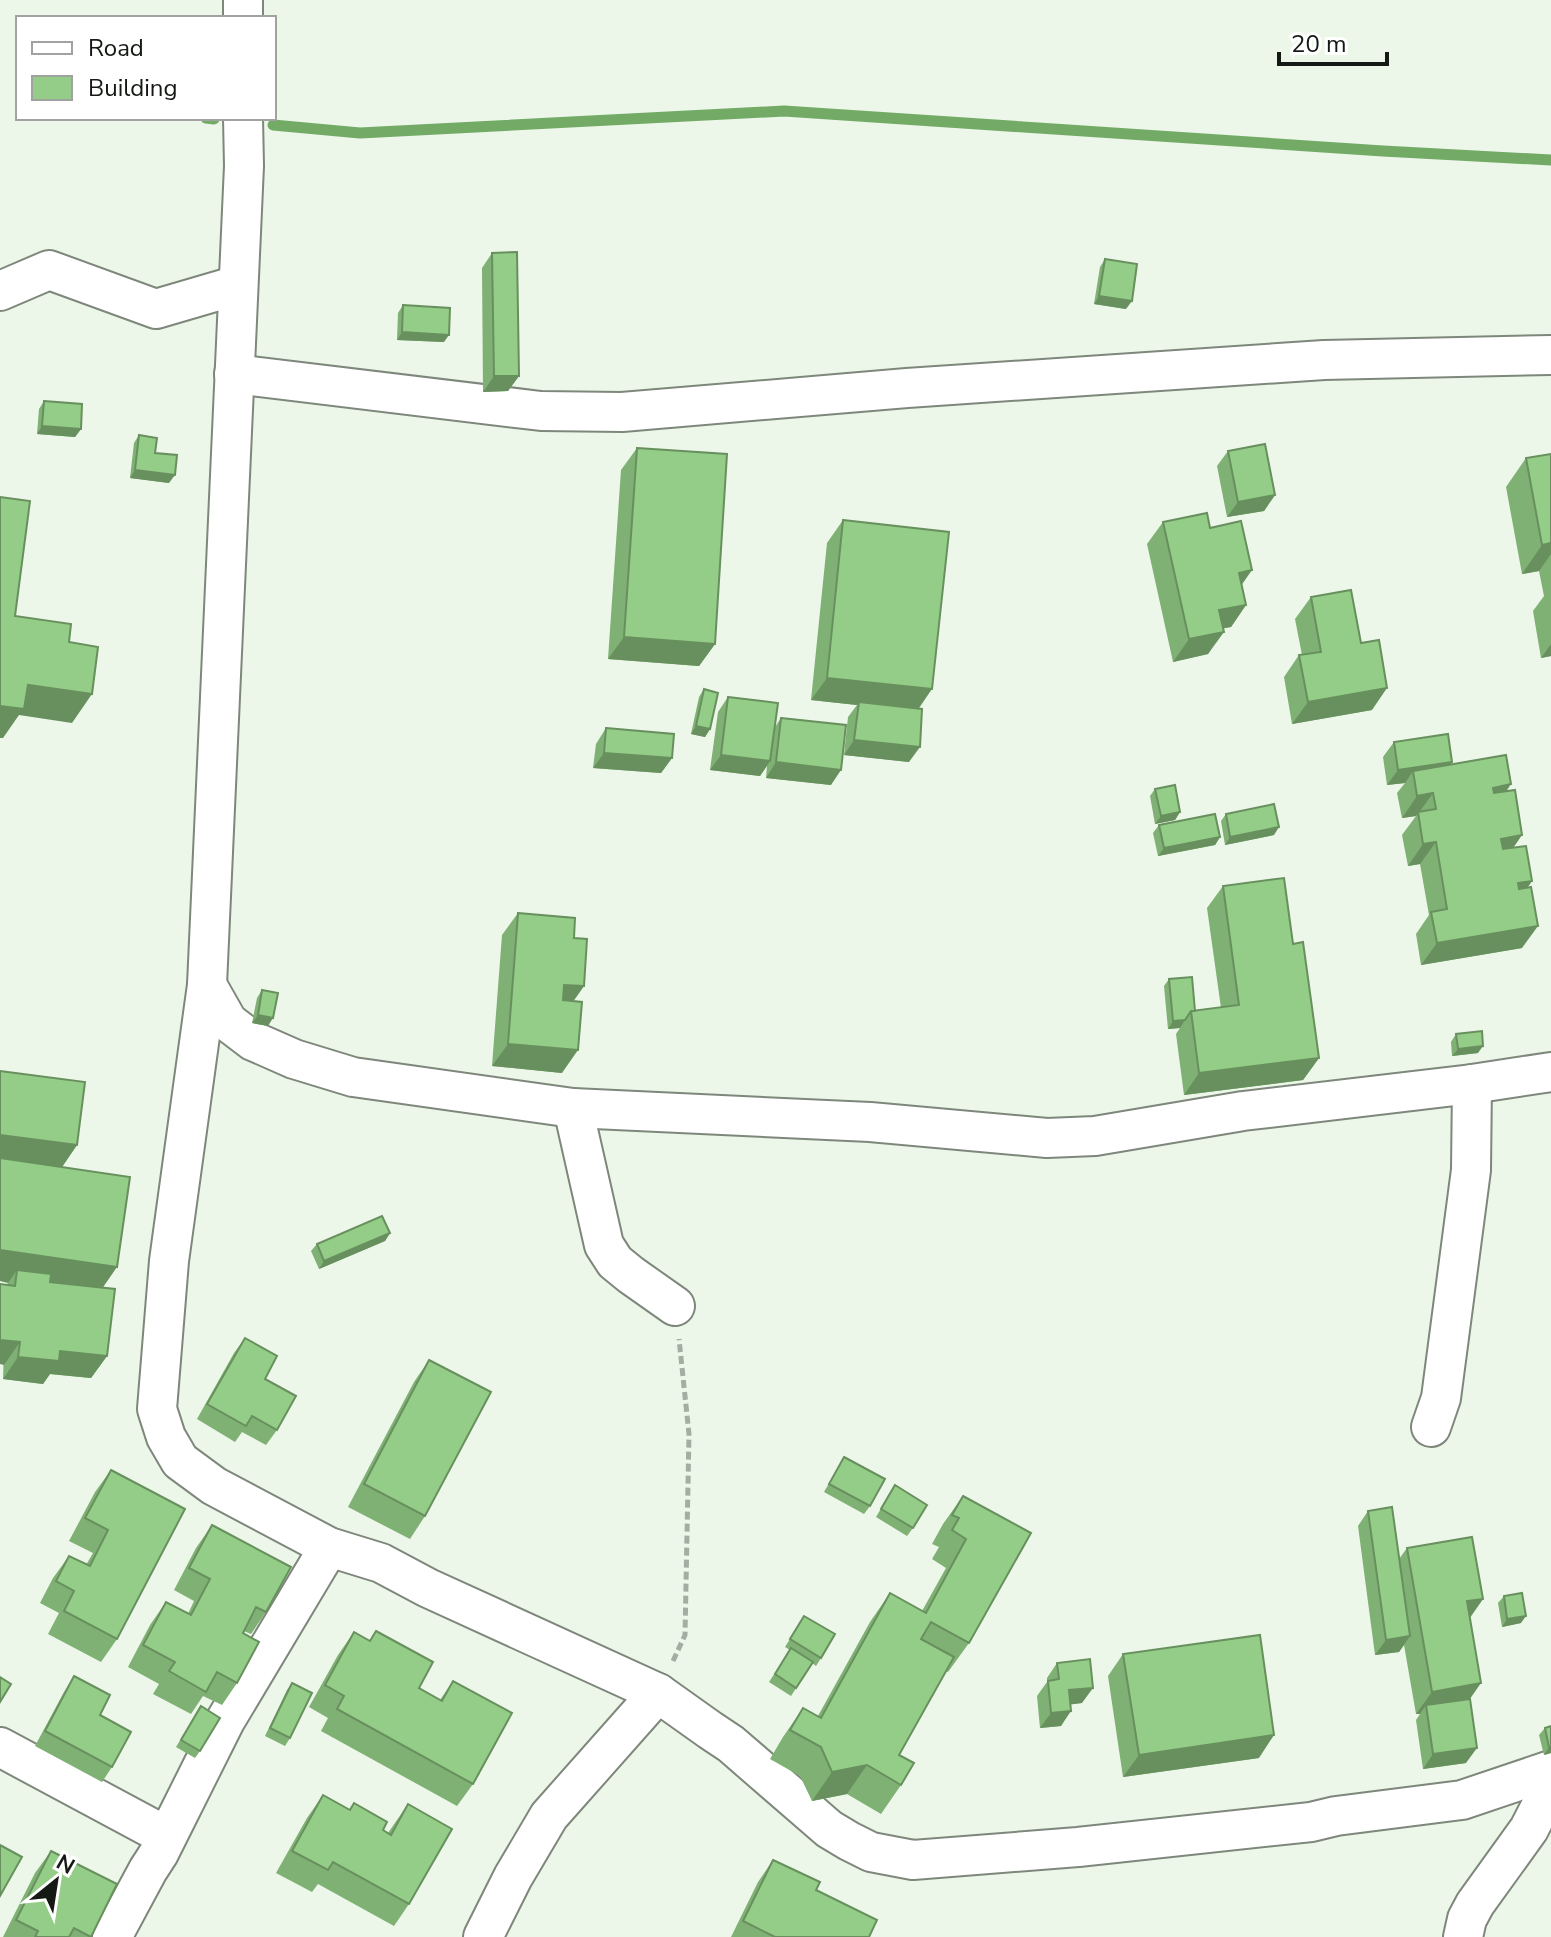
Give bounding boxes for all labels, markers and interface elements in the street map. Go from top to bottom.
legend [16,16,276,120]
scale bar [1279,16,1387,66]
text: 20 m [1291,28,1347,60]
text: Road [88,32,144,64]
text: Building [88,72,178,104]
north arrow [16,1841,96,1921]
text: N [51,1847,80,1882]

